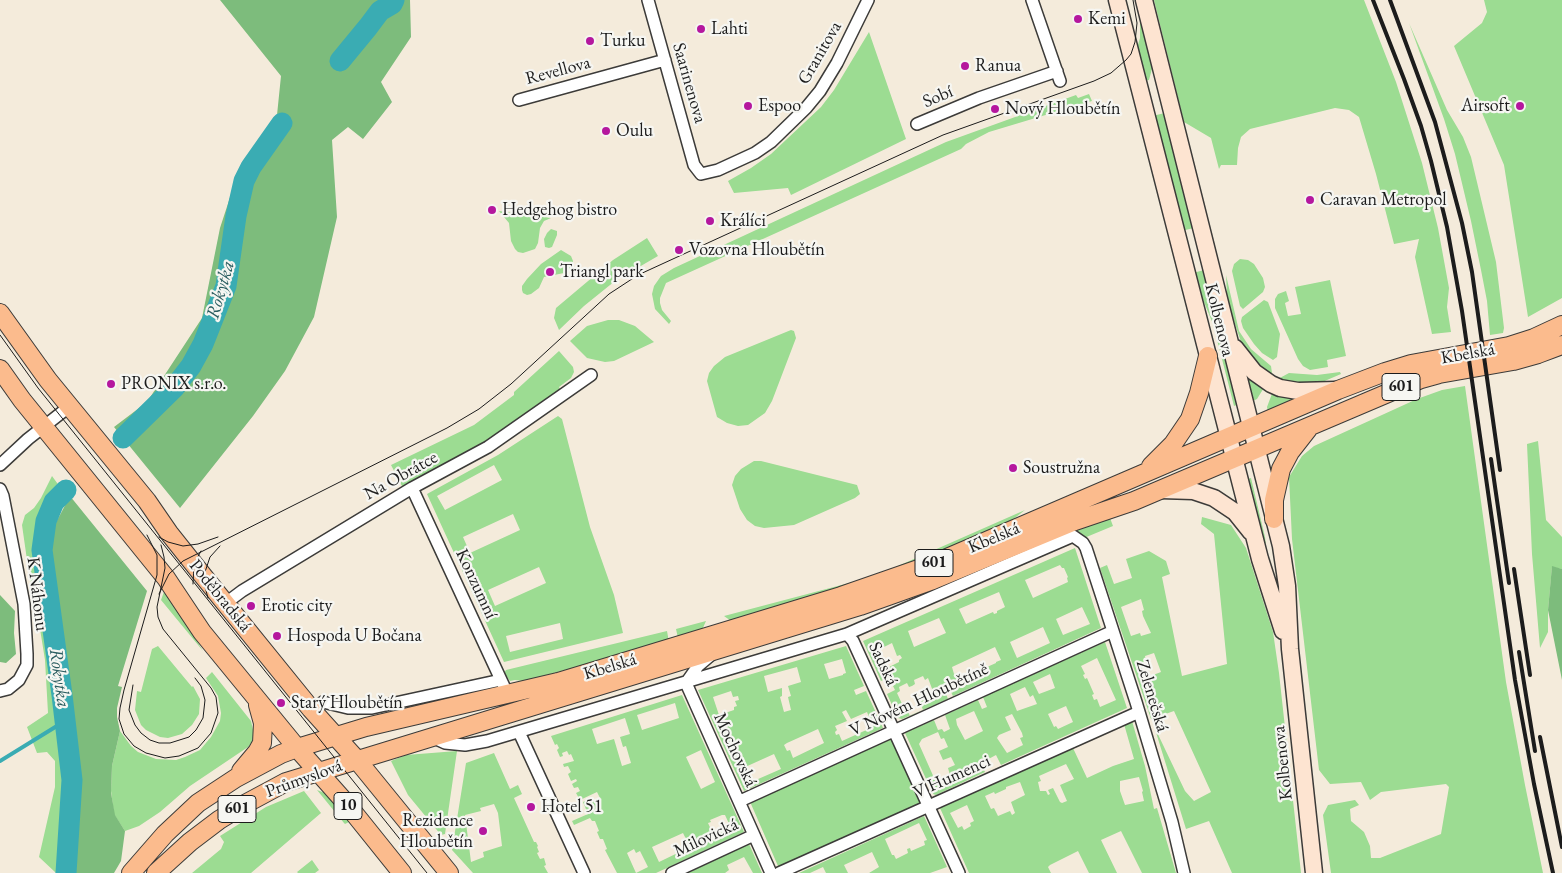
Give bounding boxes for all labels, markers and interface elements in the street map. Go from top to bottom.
place label: Kemi [1088,8,1126,30]
marker: Kemi [1072,13,1084,25]
place label: Lahti [711,18,748,40]
street label: Granitova [793,18,847,88]
marker: Lahti [695,23,707,35]
place label: Turku [600,30,645,52]
marker: Turku [584,35,596,47]
street label: Saarinenova [667,40,711,126]
street label: Revellova [523,52,593,90]
place label: Ranua [975,55,1021,77]
marker: Ranua [959,60,971,72]
street label: Sobí [920,81,956,113]
place label: Espoo [758,95,801,117]
place label: Airsoft [1461,95,1510,117]
place label: Nový Hloubětín [1005,98,1120,120]
marker: Espoo [742,100,754,112]
marker: Airsoft [1514,100,1526,112]
marker: Nový Hloubětín [989,103,1001,115]
place label: Oulu [616,120,653,142]
marker: Oulu [600,125,612,137]
place label: Caravan Metropol [1320,189,1446,211]
marker: Caravan Metropol [1304,194,1316,206]
place label: Hedgehog bistro [502,199,617,221]
marker: Hedgehog bistro [486,204,498,216]
place label: Králíci [720,210,766,232]
marker: Králíci [704,215,716,227]
place label: Vozovna Hloubětín [689,239,825,261]
marker: Vozovna Hloubětín [673,244,685,256]
water label: Rokytka [202,258,240,322]
place label: Triangl park [560,261,644,283]
marker: Triangl park [544,266,556,278]
street label: Kolbenova [1200,281,1238,359]
street label: Kbelská [1439,339,1497,369]
place label: PRONIX s.r.o. [121,373,226,395]
road number: 601 [1382,374,1420,401]
marker: PRONIX s.r.o. [105,378,117,390]
street label: Na Obrátce [360,447,442,505]
place label: Soustružna [1023,457,1100,479]
marker: Soustružna [1007,462,1019,474]
street label: Kbelská [965,517,1023,559]
street label: Konzumní [450,546,502,622]
road number: 601 [915,550,953,576]
street label: Poděbradská [184,555,256,637]
street label: K Náhonu [22,556,52,632]
place label: Erotic city [261,595,332,617]
marker: Erotic city [245,600,257,612]
place label: Hospoda U Bočana [287,625,422,647]
marker: Hospoda U Bočana [271,630,283,642]
street label: Sadská [863,639,903,689]
water label: Rokytka [44,647,74,709]
street label: Kbelská [581,649,639,685]
street label: Zelenečská [1131,657,1173,735]
street label: V Novém Hloubětíně [846,658,992,742]
place label: Starý Hloubětín [291,692,403,714]
marker: Starý Hloubětín [275,697,287,709]
street label: Mochovská [708,709,762,791]
street label: Kolbenova [1268,725,1298,801]
street label: V Humenci [910,750,994,804]
street label: Průmyslová [263,755,345,803]
road number: 10 [334,792,362,819]
road number: 601 [218,796,256,822]
place label: Hotel 51 [541,796,602,818]
marker: Hotel 51 [525,801,537,813]
place label: Rezidence Hloubětín [400,810,473,852]
street label: Milovická [670,814,742,862]
marker: Rezidence Hloubětín [477,825,489,837]

